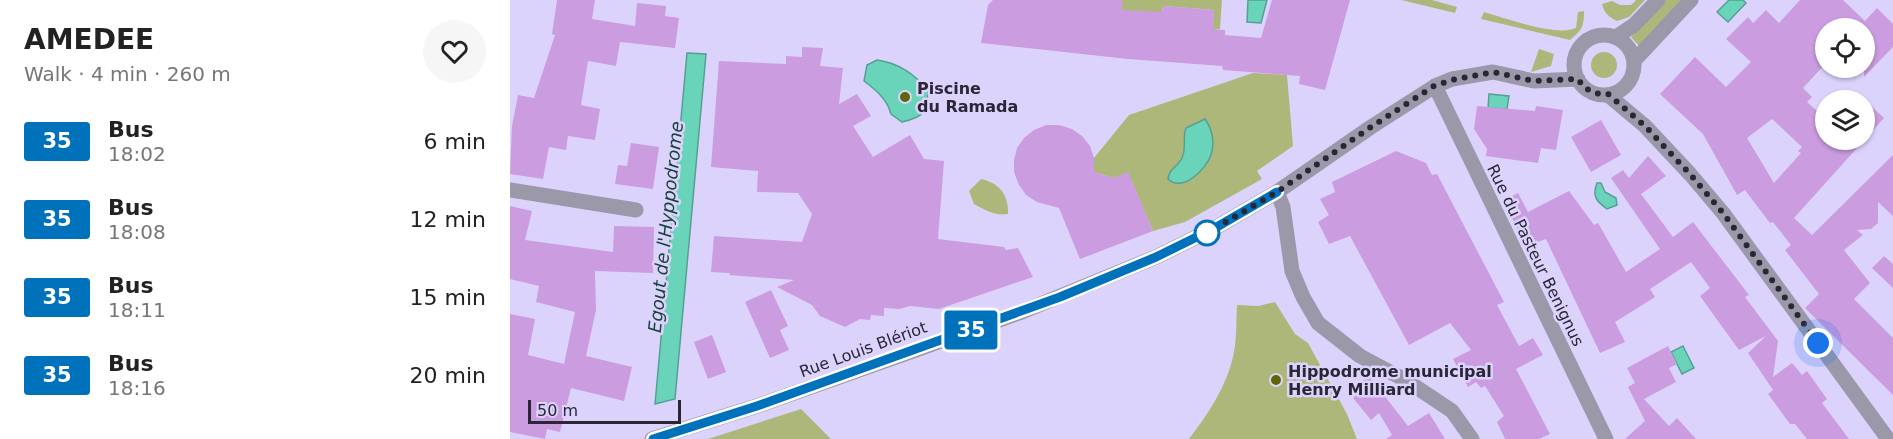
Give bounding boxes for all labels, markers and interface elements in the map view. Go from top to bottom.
map controls [1815,18,1875,150]
button: locate [1815,18,1875,78]
button: heart [423,20,486,83]
text: AMEDEE [24,23,154,56]
text: Walk · 4 min · 260 m [24,62,231,86]
place label: Piscine du Ramada [917,79,1018,116]
marker: Piscine du Ramada [898,90,912,104]
button: layers [1815,90,1875,150]
text: Bus [108,117,154,142]
water label: Egout de l'Hyppodrome [644,120,687,334]
text: 35 [42,129,72,153]
text: 6 min [424,129,486,154]
text: 18:02 [108,142,166,166]
street label: Rue du Pasteur Benignus [1483,161,1588,349]
text: Bus [108,195,154,220]
text: 35 [42,207,72,231]
text: 12 min [410,207,486,232]
text: 18:08 [108,220,166,244]
unlabelled marker [1194,220,1220,246]
text: Bus [108,273,154,298]
text: 35 [42,285,72,309]
text: 15 min [410,285,486,310]
text: 18:11 [108,298,166,322]
line badge: 35 [944,310,998,350]
street label: Rue Louis Blériot [797,318,929,381]
text: 35 [956,318,986,342]
your location [1803,328,1833,358]
text: Bus [108,351,154,376]
place label: Hippodrome municipal Henry Milliard [1288,362,1492,399]
text: 35 [42,363,72,387]
text: 20 min [410,363,486,388]
marker: Hippodrome municipal Henry Milliard [1269,373,1283,387]
text: 18:16 [108,376,166,400]
scale bar [528,397,681,424]
text: 50 m [537,401,578,420]

